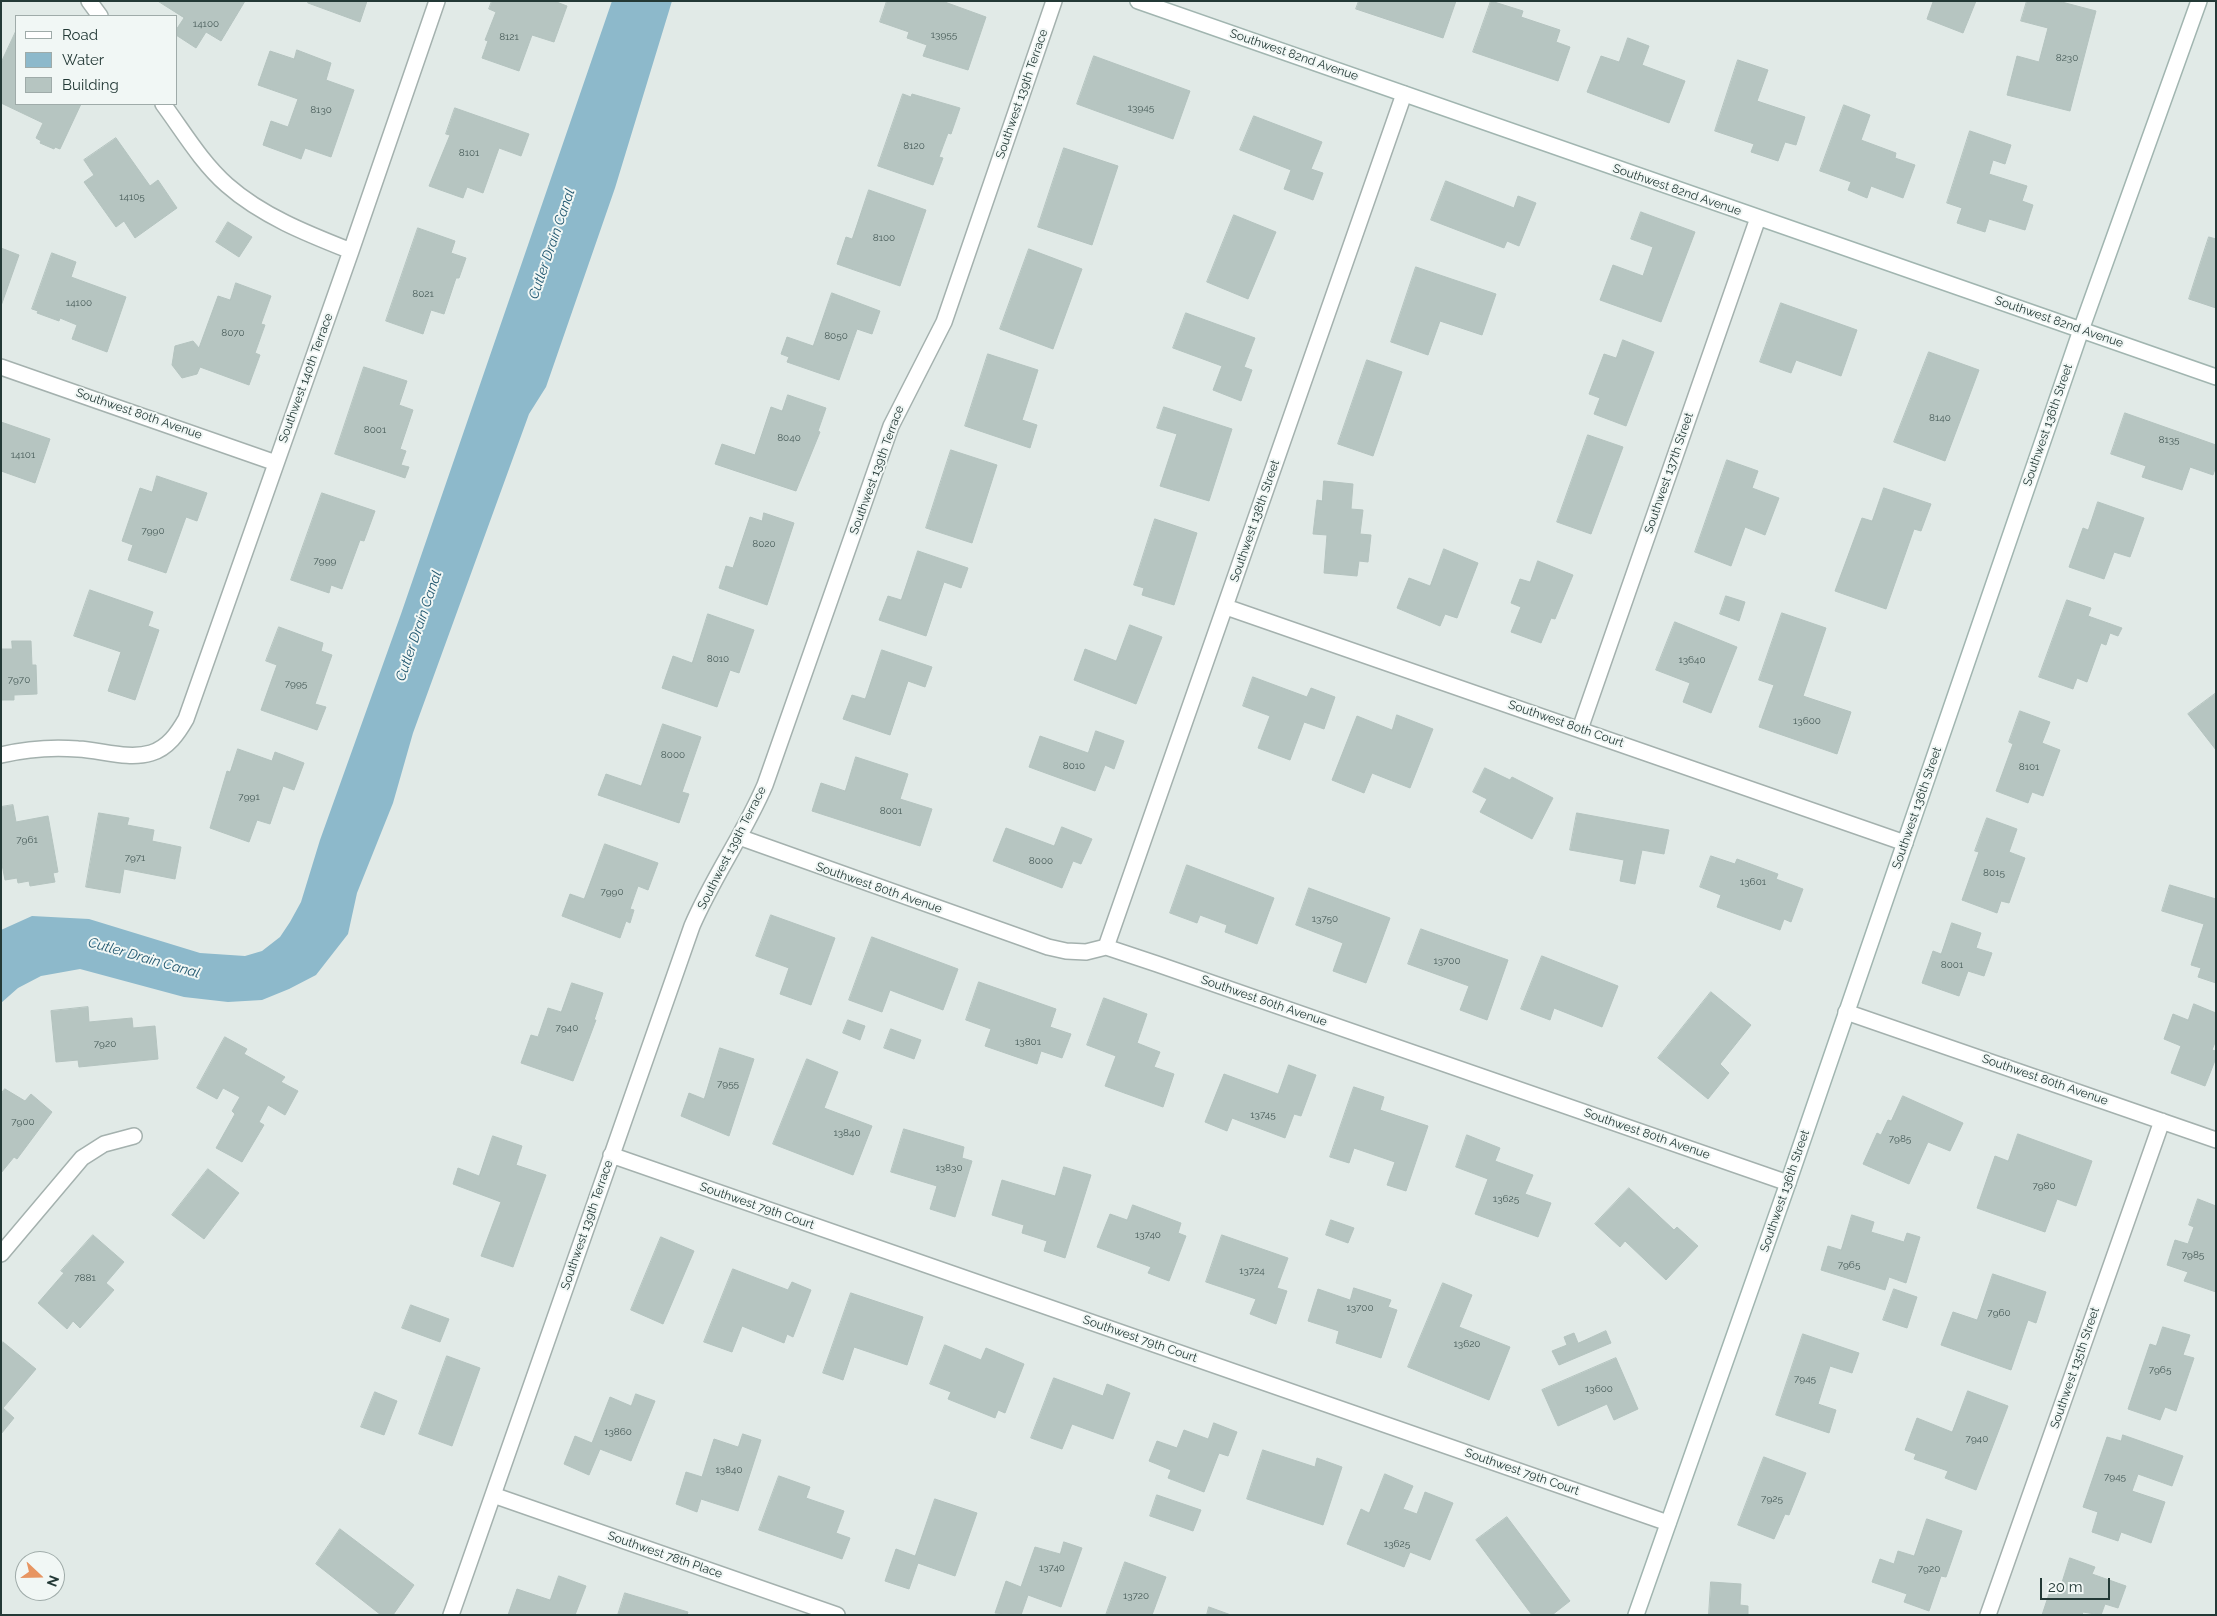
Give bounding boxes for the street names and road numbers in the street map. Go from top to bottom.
street label: Southwest 82nd Avenue [1228,26,1360,84]
street label: Southwest 139th Terrace [993,27,1051,161]
street label: Southwest 82nd Avenue [1611,161,1743,219]
street label: Southwest 82nd Avenue [1993,293,2125,351]
street label: Southwest 140th Terrace [276,311,336,445]
street label: Southwest 136th Street [2020,362,2076,488]
street label: Southwest 80th Avenue [74,386,204,442]
street label: Southwest 139th Terrace [847,404,907,536]
street label: Southwest 137th Street [1641,411,1697,535]
street label: Southwest 138th Street [1227,458,1283,584]
street label: Southwest 80th Court [1506,697,1626,751]
street label: Southwest 136th Street [1889,745,1945,871]
street label: Southwest 139th Terrace [695,784,769,912]
street label: Southwest 80th Avenue [814,860,944,916]
street label: Southwest 80th Avenue [1199,973,1329,1029]
street label: Southwest 80th Avenue [1980,1052,2110,1108]
street label: Southwest 80th Avenue [1582,1106,1712,1162]
street label: Southwest 136th Street [1757,1128,1813,1254]
street label: Southwest 139th Terrace [558,1158,616,1292]
street label: Southwest 79th Court [698,1180,816,1232]
street label: Southwest 135th Street [2047,1305,2103,1431]
street label: Southwest 79th Court [1081,1313,1199,1365]
street label: Southwest 79th Court [1463,1446,1581,1498]
street label: Southwest 78th Place [606,1529,724,1581]

